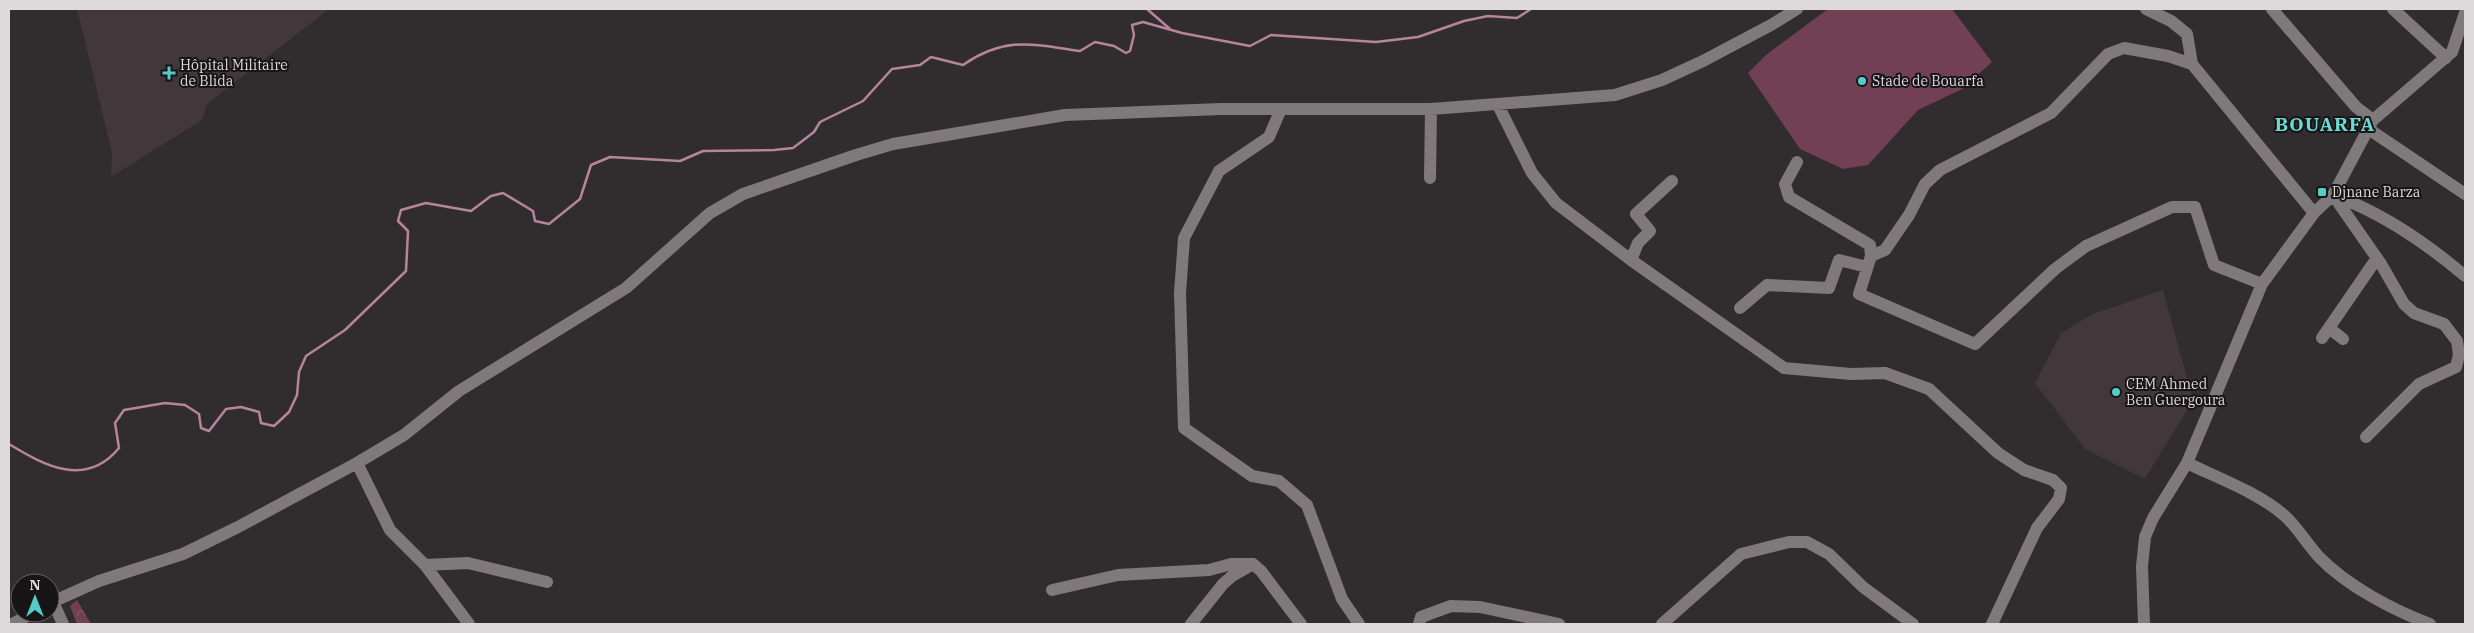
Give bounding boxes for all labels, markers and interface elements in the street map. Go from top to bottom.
place label: Hôpital Militaire de Blida [180,56,288,90]
marker: Hôpital Militaire de Blida [162,66,176,80]
place label: Stade de Bouarfa [1872,72,1984,90]
marker: Stade de Bouarfa [1856,75,1868,87]
district label: BOUARFA [2275,112,2375,136]
place label: Djnane Barza [2332,183,2421,201]
marker: Djnane Barza [2316,186,2328,198]
place label: CEM Ahmed Ben Guergoura [2126,375,2226,409]
marker: CEM Ahmed Ben Guergoura [2110,386,2122,398]
north arrow [10,573,60,623]
text: N [29,576,41,594]

